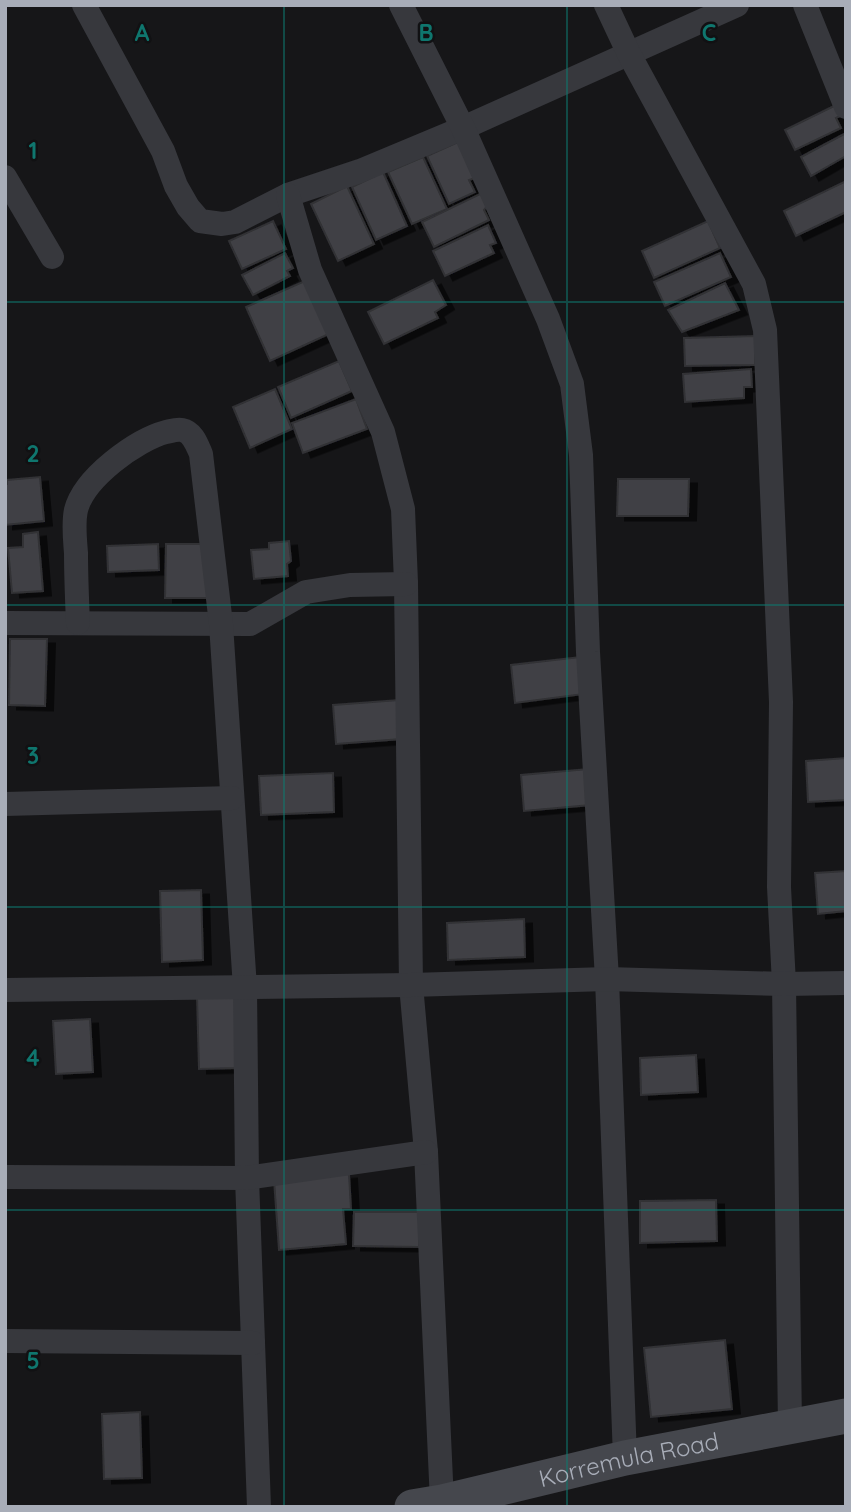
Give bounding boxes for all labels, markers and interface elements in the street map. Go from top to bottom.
text: A [135,18,150,47]
text: B [418,18,434,47]
text: C [702,18,716,47]
text: 1 [29,136,37,165]
text: 2 [26,439,40,468]
text: 3 [27,741,39,770]
text: 4 [26,1043,40,1072]
text: 5 [26,1346,40,1375]
street label: Korremula Road [536,1426,721,1493]

